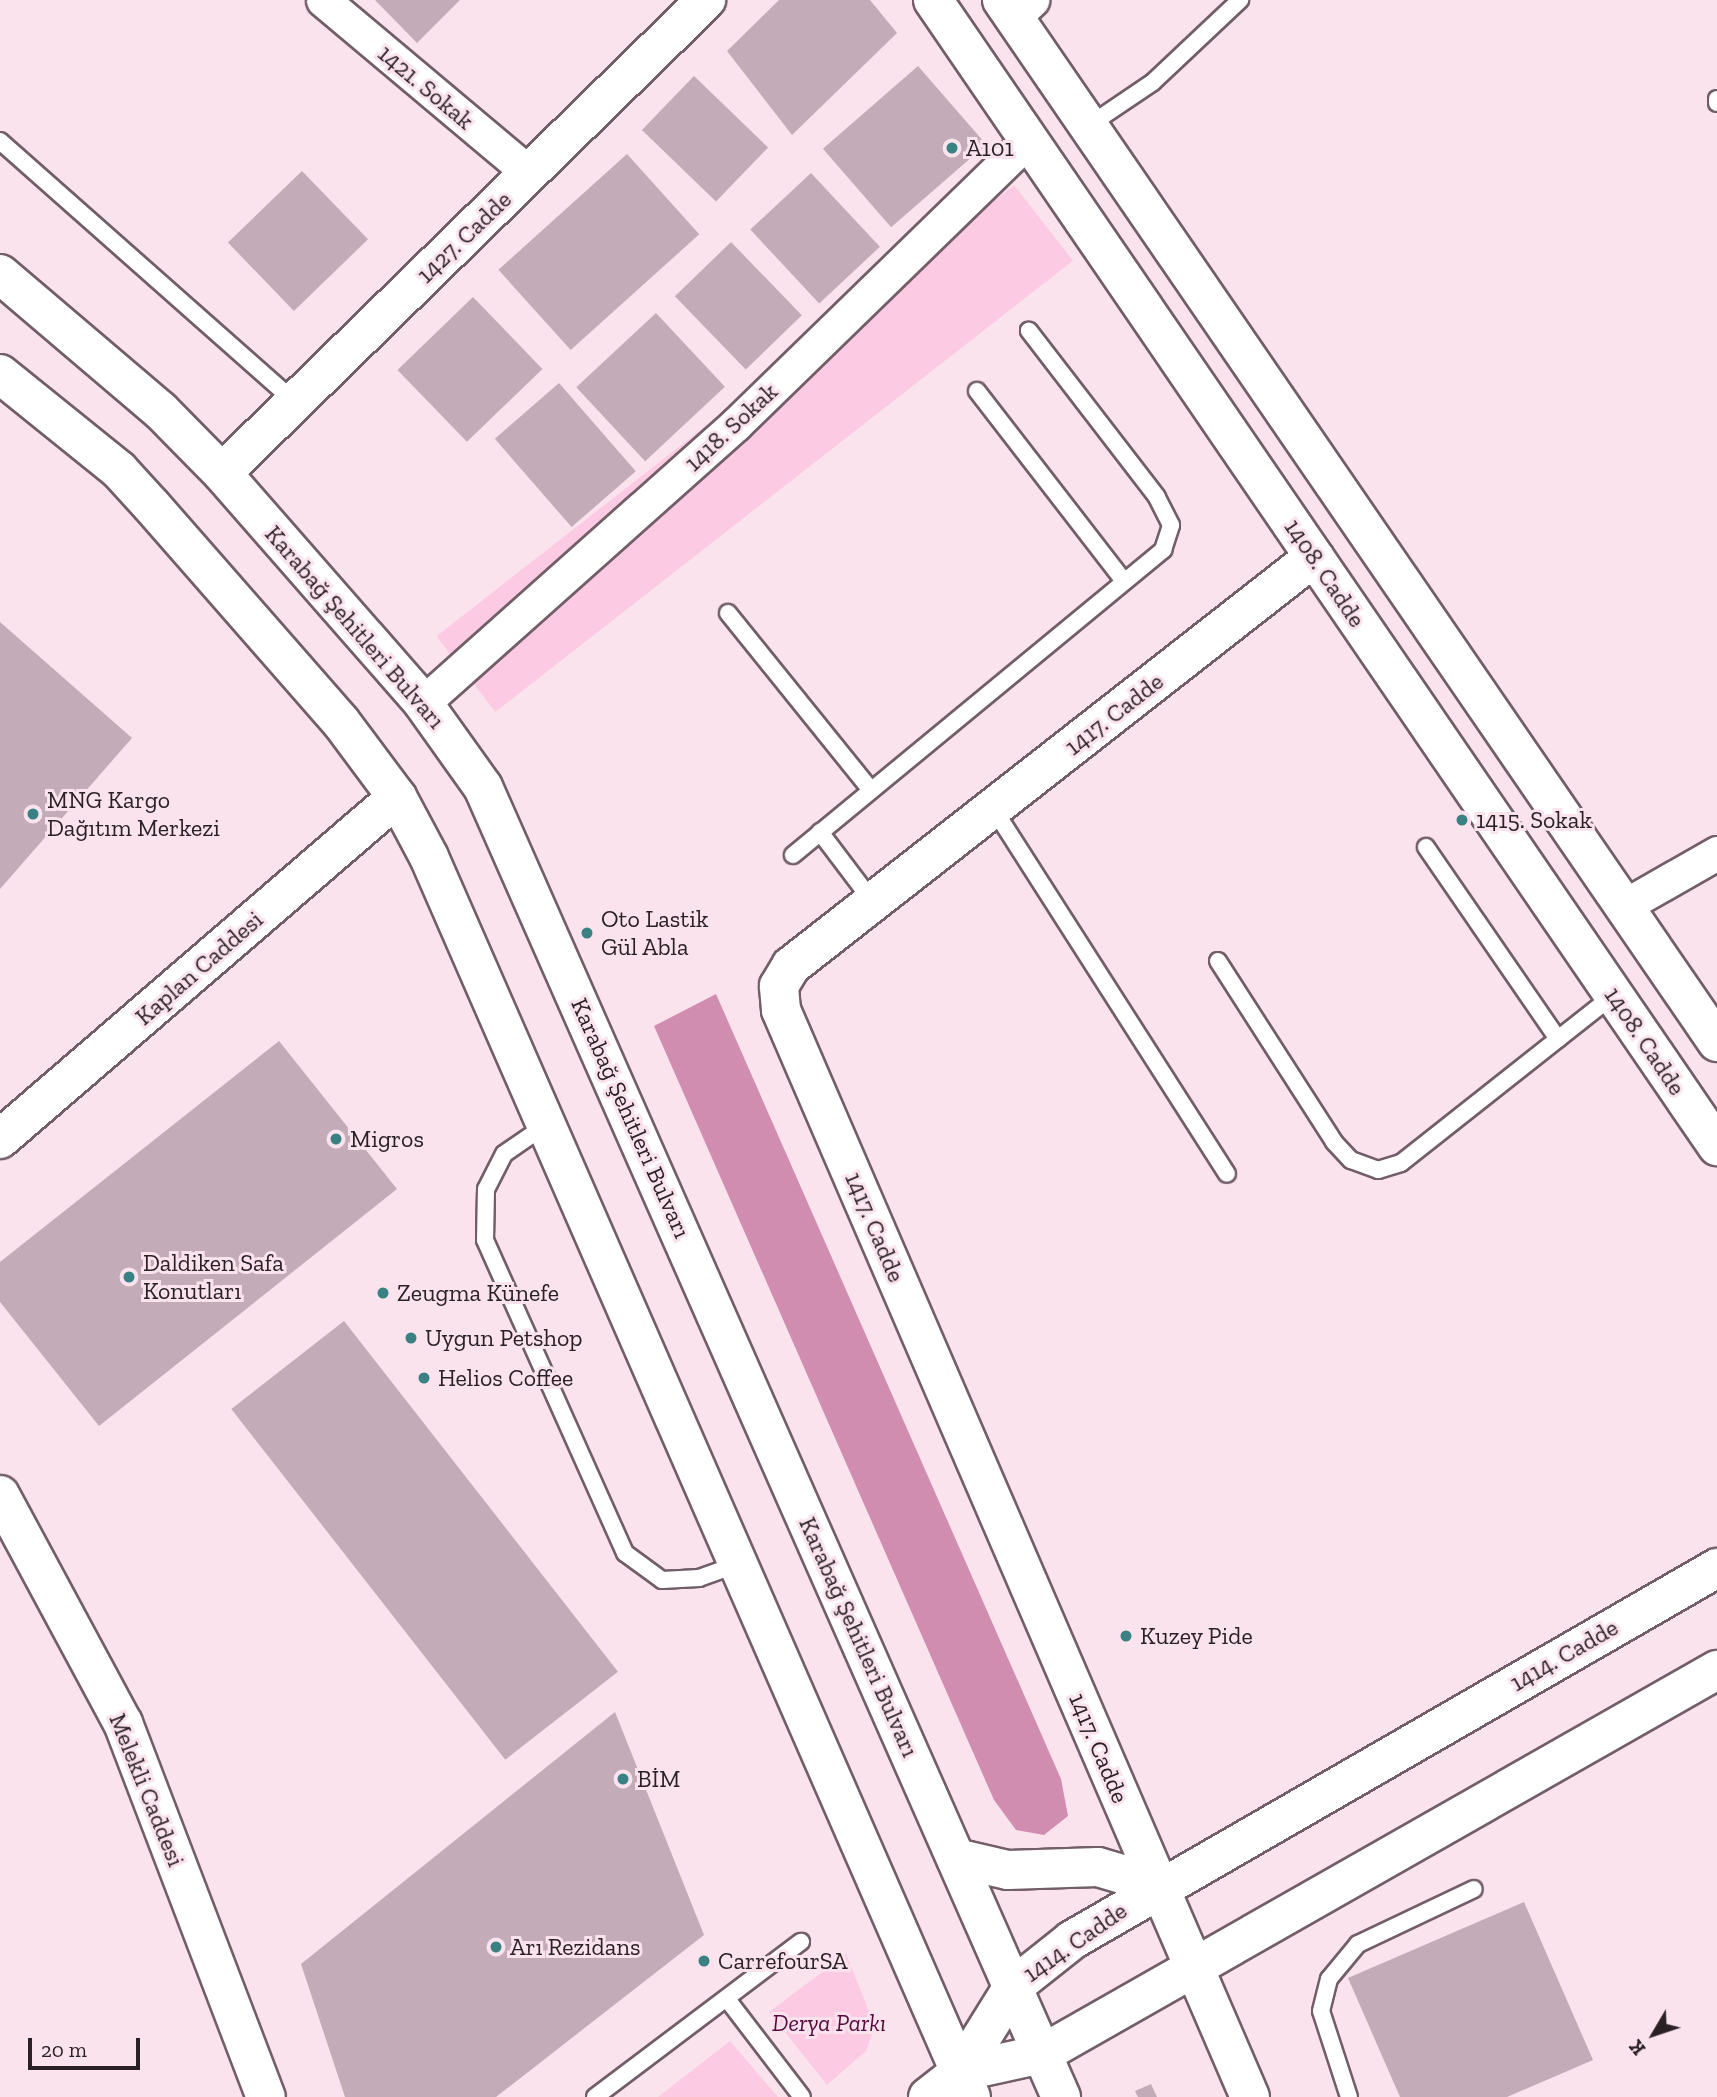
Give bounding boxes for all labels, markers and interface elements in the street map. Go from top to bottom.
street label: 1421. Sokak [372,39,480,135]
place label: A101 [966,134,1014,162]
marker: A101 [944,140,960,156]
street label: 1427. Cadde [411,185,517,289]
street label: 1418. Sokak [679,377,783,477]
street label: 1408. Cadde [1278,514,1372,632]
street label: Karabağ Şehitleri Bulvarı [259,520,451,734]
street label: 1417. Cadde [1059,667,1169,761]
place label: MNG Kargo Dağıtım Merkezi [47,786,220,842]
marker: MNG Kargo Dağıtım Merkezi [25,806,41,822]
place label: 1415. Sokak [1476,806,1592,834]
marker: 1415. Sokak [1454,812,1470,828]
street label: Kaplan Caddesi [129,905,269,1031]
place label: Oto Lastik Gül Abla [601,905,708,961]
marker: Oto Lastik Gül Abla [579,925,595,941]
street label: 1408. Cadde [1598,982,1692,1100]
street label: Karabağ Şehitleri Bulvarı [565,994,697,1242]
place label: Migros [350,1125,424,1153]
marker: Migros [328,1131,344,1147]
street label: 1417. Cadde [839,1168,911,1286]
place label: Daldiken Safa Konutları [143,1249,284,1305]
marker: Daldiken Safa Konutları [121,1269,137,1285]
place label: Zeugma Künefe [397,1279,559,1307]
marker: Zeugma Künefe [375,1285,391,1301]
place label: Uygun Petshop [425,1324,582,1352]
marker: Uygun Petshop [403,1330,419,1346]
place label: Helios Coffee [438,1364,573,1392]
marker: Helios Coffee [416,1370,432,1386]
street label: Karabağ Şehitleri Bulvarı [793,1513,925,1761]
street label: 1414. Cadde [1505,1613,1623,1697]
place label: Kuzey Pide [1140,1622,1253,1650]
marker: Kuzey Pide [1118,1628,1134,1644]
street label: 1417. Cadde [1063,1689,1135,1807]
street label: Melekli Caddesi [103,1709,191,1871]
place label: BİM [637,1765,680,1793]
marker: BİM [615,1771,631,1787]
street label: 1414. Cadde [1018,1896,1132,1988]
place label: Arı Rezidans [510,1933,640,1961]
marker: Arı Rezidans [488,1939,504,1955]
place label: CarrefourSA [718,1947,848,1975]
marker: CarrefourSA [696,1953,712,1969]
north arrow [1619,1999,1689,2069]
park label: Derya Parkı [772,2009,886,2037]
scale bar [32,2024,144,2068]
text: K [1624,2035,1650,2060]
text: 20 m [41,2037,87,2062]

